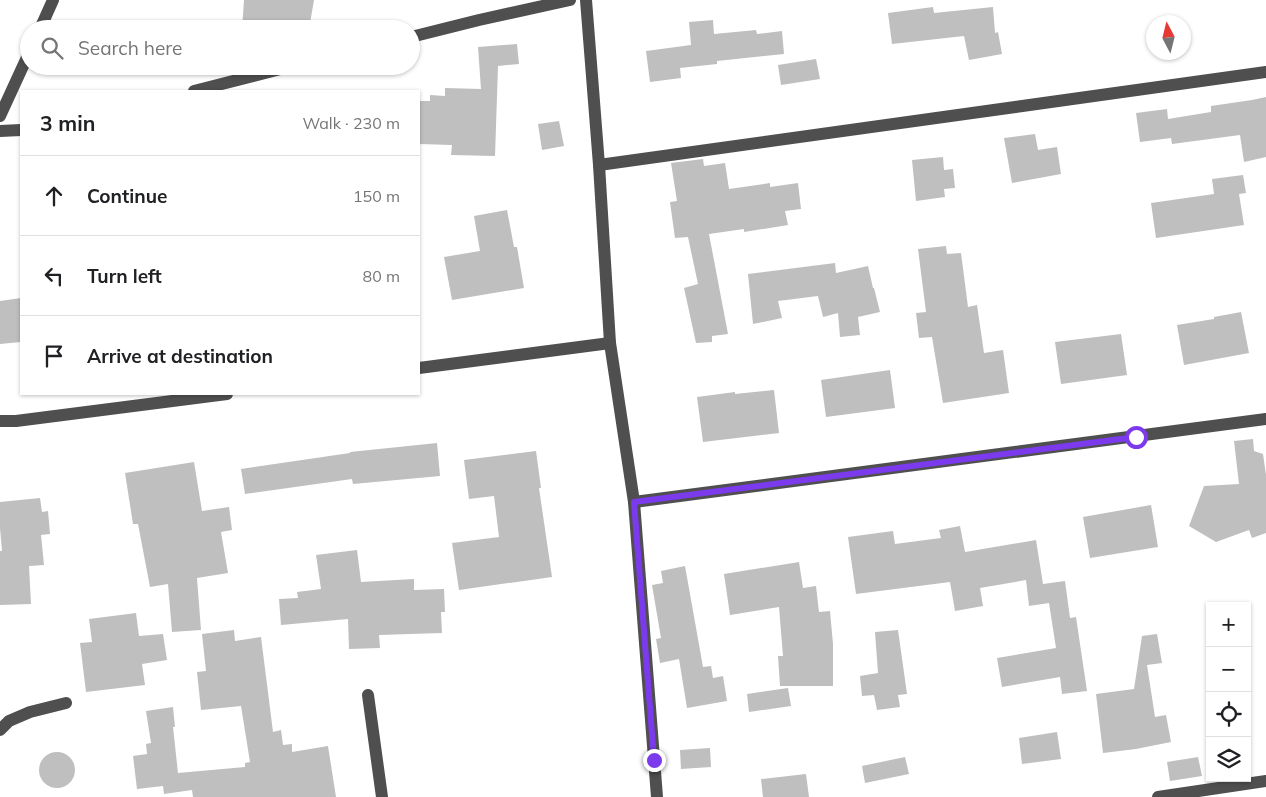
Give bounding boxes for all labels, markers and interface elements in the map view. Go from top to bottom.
north arrow [1146,15,1191,60]
search box [20,20,420,75]
icon: search [38,34,66,62]
text: Search here [78,36,182,60]
text: 3 min [40,110,95,136]
text: Walk · 230 m [302,113,400,133]
icon: ahead [40,182,68,210]
text: Continue [87,184,167,208]
text: 150 m [353,186,400,206]
icon: left [40,262,68,290]
text: Turn left [87,264,162,288]
text: 80 m [363,266,400,286]
icon: arrive [40,342,68,370]
text: Arrive at destination [87,344,273,368]
route start [1125,426,1148,449]
map controls [1206,602,1251,782]
button: + [1206,602,1251,647]
button: − [1206,647,1251,692]
button: locate [1206,692,1251,737]
button: layers [1206,737,1251,782]
route end [643,749,666,772]

